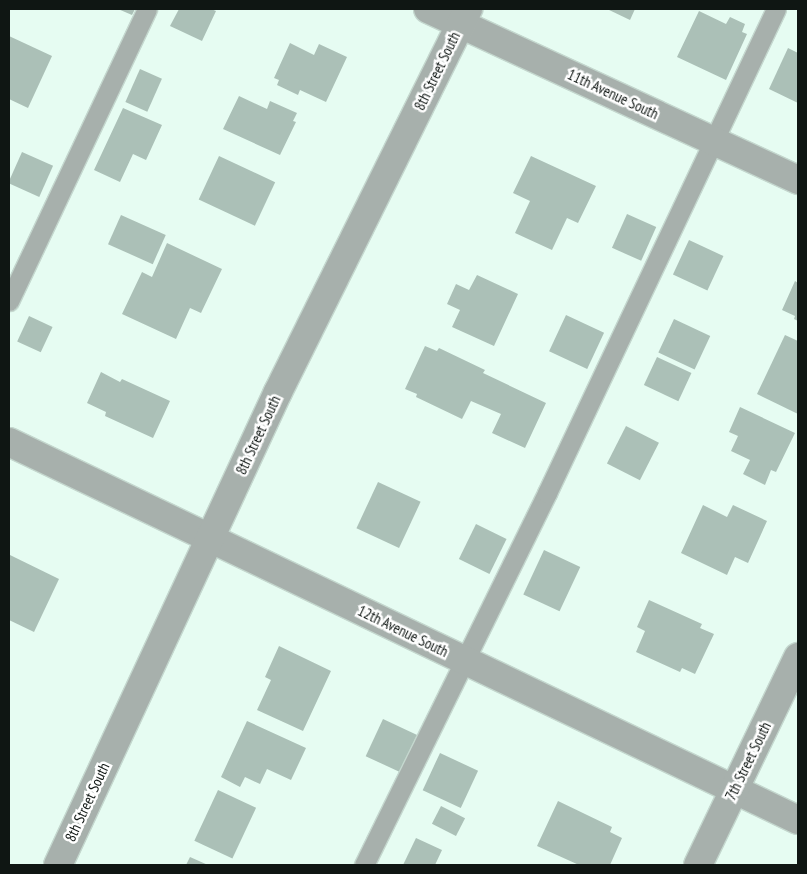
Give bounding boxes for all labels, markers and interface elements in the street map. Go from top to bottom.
street label: 8th Street South [410,29,464,113]
street label: 11th Avenue South [564,65,662,123]
street label: 8th Street South [232,393,284,477]
street label: 12th Avenue South [355,601,451,661]
street label: 7th Street South [721,719,775,803]
street label: 8th Street South [61,760,113,844]

